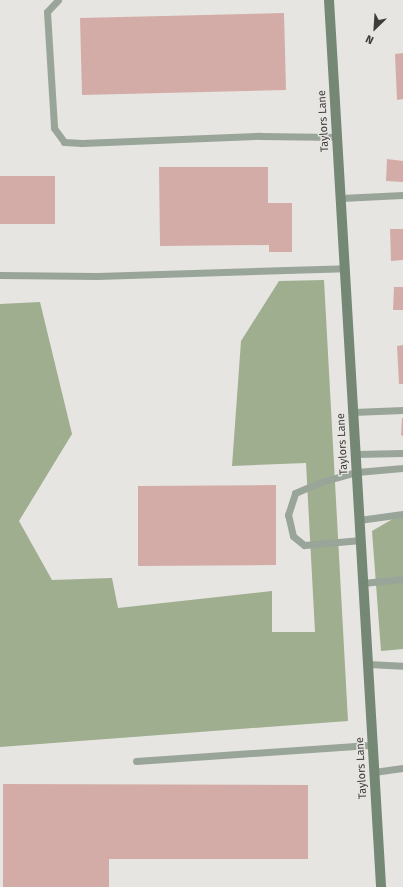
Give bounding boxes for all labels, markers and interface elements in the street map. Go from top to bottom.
north arrow [355,8,395,48]
text: N [364,32,376,47]
street label: Taylors Lane [316,90,332,152]
street label: Taylors Lane [335,413,351,475]
street label: Taylors Lane [354,737,370,799]

